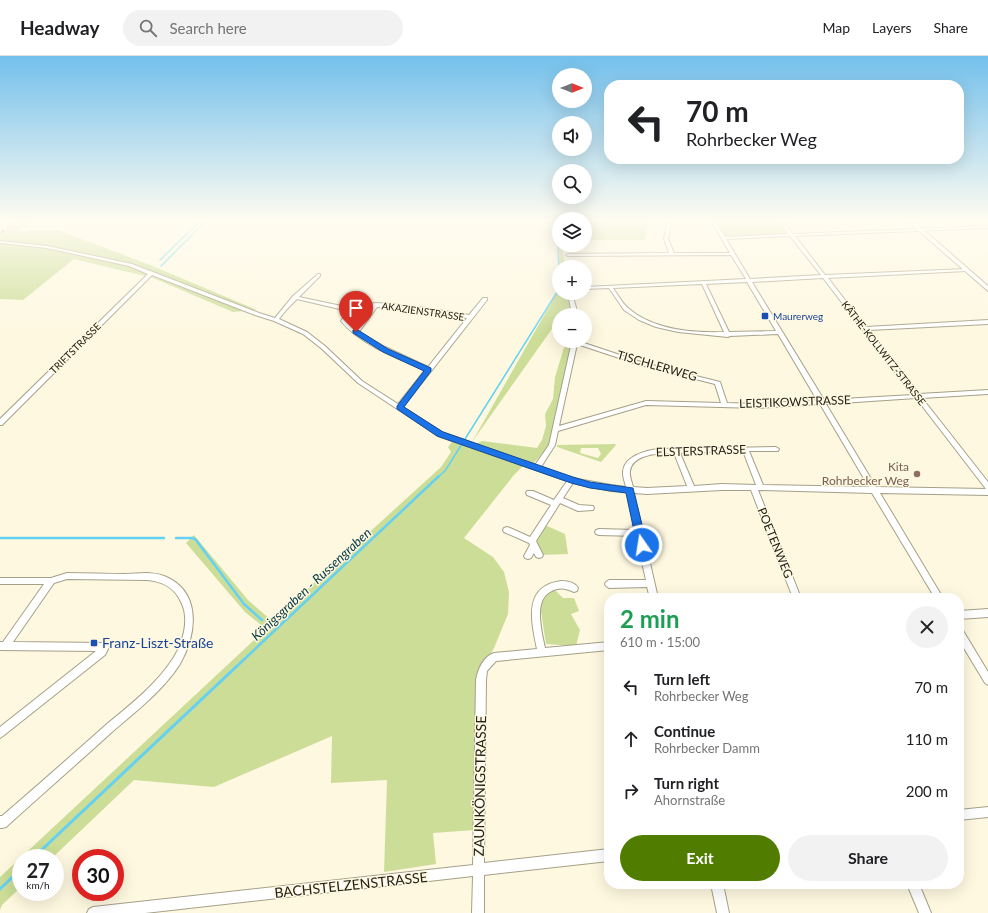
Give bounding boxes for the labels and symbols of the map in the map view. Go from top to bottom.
north arrow [552,68,592,108]
pin [339,291,373,332]
street label: KÄTHE-KOLLWITZ-STRASSE [839,298,929,408]
street label: AKAZIENSTRASSE [381,299,465,323]
place label: Maurerweg [773,310,823,322]
marker: Maurerweg [760,311,770,321]
street label: TRIFTSTRASSE [47,320,103,376]
street label: TISCHLERWEG [615,347,699,384]
street label: LEISTIKOWSTRASSE [739,392,851,411]
street label: ELSTERSTRASSE [656,441,746,460]
place label: Kita Rohrbecker Weg [822,459,909,488]
marker: Kita Rohrbecker Weg [912,469,922,479]
street label: POETENWEG [754,505,797,581]
water label: Königsgraben - Russengraben [248,524,374,644]
position arrow [621,524,663,566]
place label: Franz-Liszt-Straße [102,634,213,651]
marker: Franz-Liszt-Straße [89,638,99,648]
street label: ZAUNKÖNIGSTRASSE [470,715,489,857]
speed limit sign: 30 [72,849,124,901]
street label: BACHSTELZENSTRASSE [274,868,428,901]

